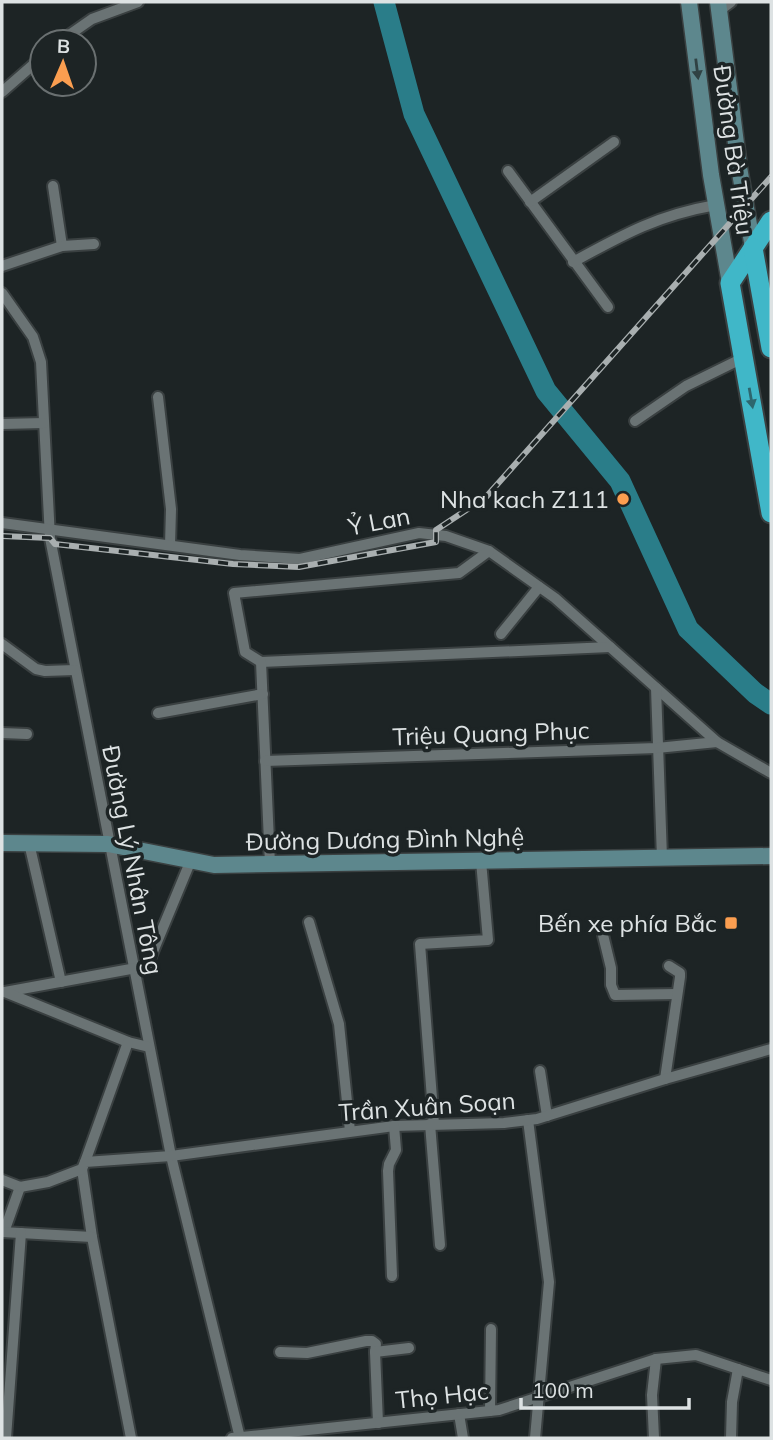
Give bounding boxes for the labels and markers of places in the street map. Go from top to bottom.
place label: Nha kach Z111 [440,484,609,514]
marker: Nha kach Z111 [615,491,631,507]
place label: Bến xe phía Bắc [538,908,717,938]
marker: Bến xe phía Bắc [723,915,739,931]

